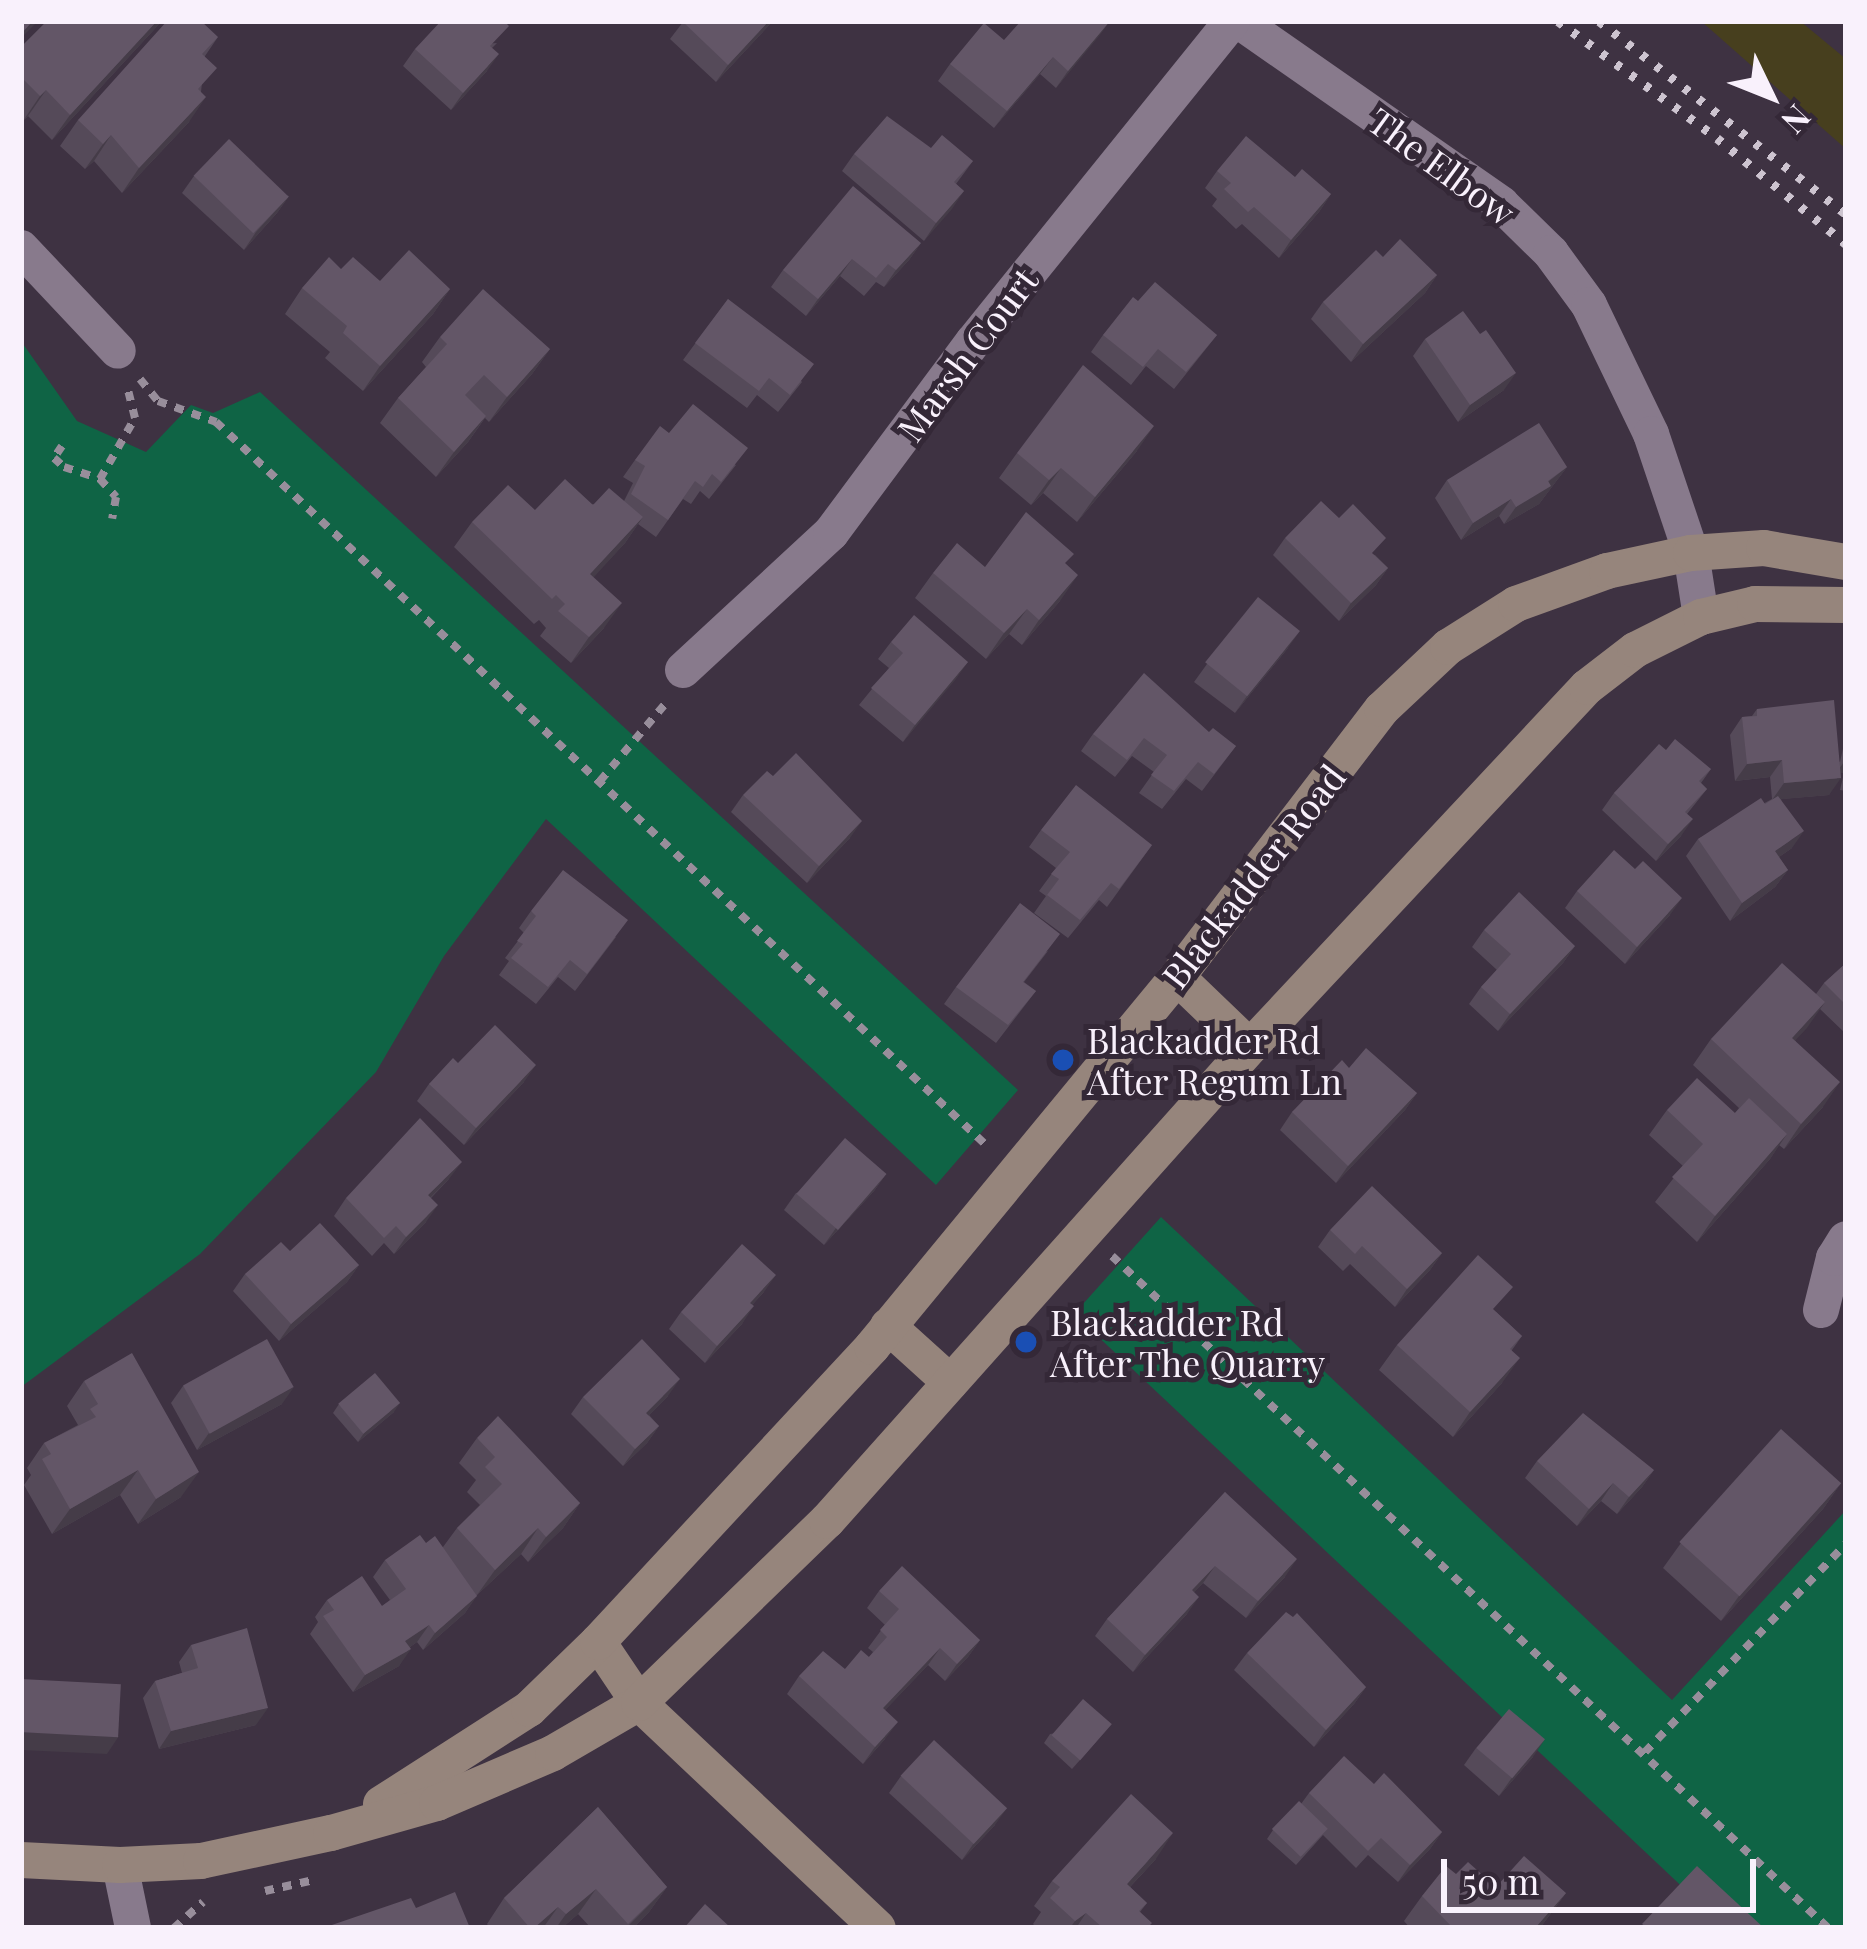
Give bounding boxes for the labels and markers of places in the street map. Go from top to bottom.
place label: Blackadder Rd After Regum Ln [1087,1017,1343,1102]
marker: Blackadder Rd After Regum Ln [1050,1047,1076,1073]
place label: Blackadder Rd After The Quarry [1050,1299,1327,1384]
marker: Blackadder Rd After The Quarry [1013,1329,1039,1355]

